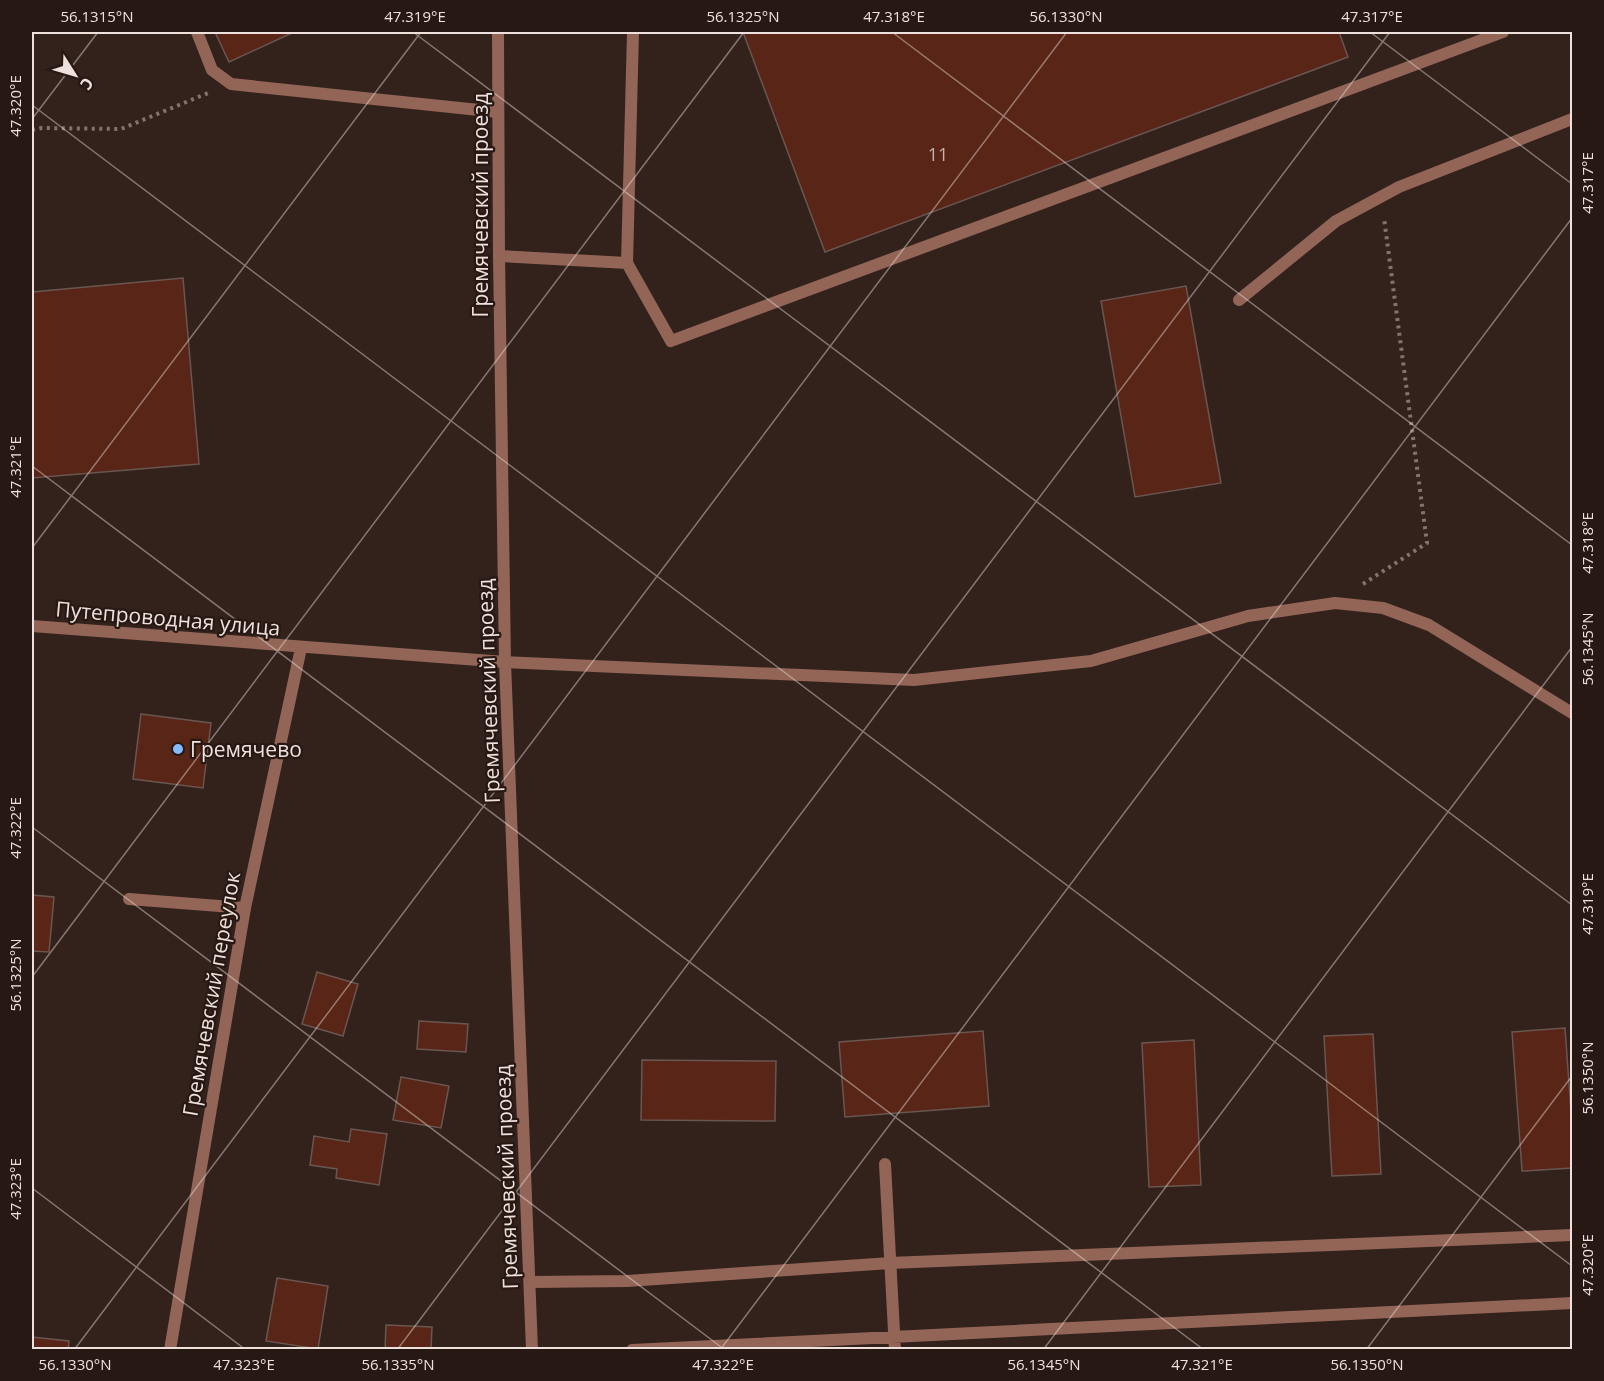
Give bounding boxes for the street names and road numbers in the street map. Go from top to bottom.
street label: Гремячевский проезд [466,93,494,317]
street label: Гремячевский проезд [470,578,506,804]
street label: Путепроводная улица [54,594,282,642]
street label: Гремячевский переулок [176,869,246,1118]
street label: Гремячевский проезд [488,1064,524,1290]

